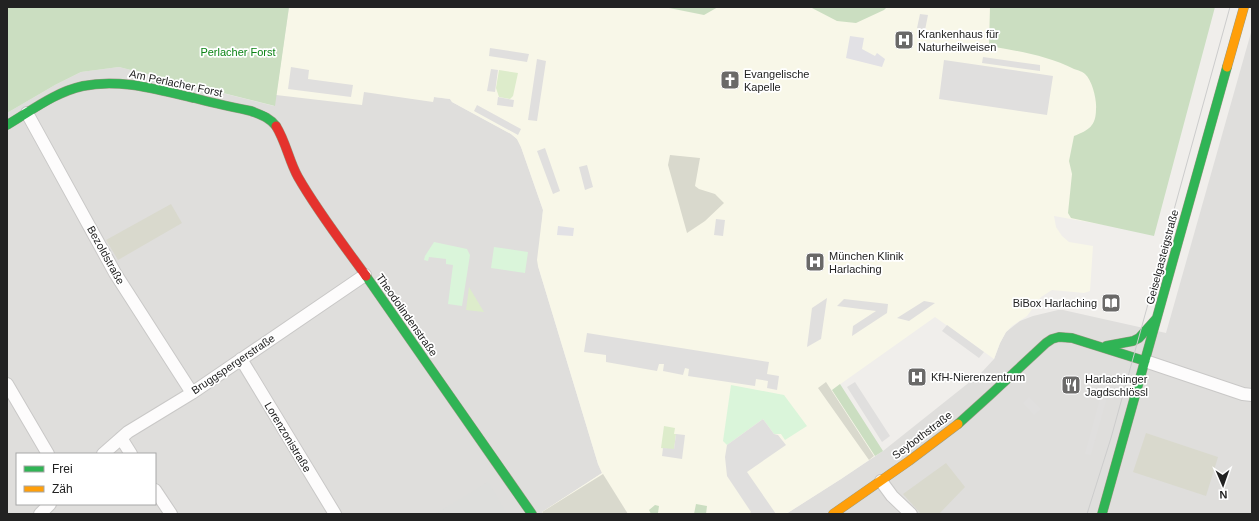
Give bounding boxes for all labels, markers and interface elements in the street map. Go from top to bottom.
place label: Krankenhaus für Naturheilweisen [918,28,999,53]
hospital icon: Krankenhaus für Naturheilweisen [893,29,915,51]
park label: Perlacher Forst [200,46,276,58]
street label: Am Perlacher Forst [128,67,224,99]
place label: Evangelische Kapelle [744,68,809,93]
church icon: Evangelische Kapelle [719,69,741,91]
street label: Geiselgasteigstraße [1144,208,1180,306]
street label: Bezoldstraße [85,224,127,286]
place label: München Klinik Harlaching [829,250,904,275]
hospital icon: München Klinik Harlaching [804,251,826,273]
street label: Theodolindenstraße [374,271,440,359]
library icon: BiBox Harlaching [1100,292,1122,314]
place label: BiBox Harlaching [1013,297,1097,309]
street label: Bruggspergerstraße [189,332,277,396]
hospital icon: KfH-Nierenzentrum [906,366,928,388]
place label: KfH-Nierenzentrum [931,371,1025,383]
place label: Harlachinger Jagdschlössl [1085,373,1148,398]
restaurant icon: Harlachinger Jagdschlössl [1060,374,1082,396]
street label: Lorenzonistraße [262,400,314,474]
street label: Seybothstraße [890,409,954,461]
legend [16,453,156,505]
text: Frei [52,462,73,476]
north arrow [1203,465,1243,505]
text: Zäh [52,482,73,496]
text: N [1219,489,1228,501]

